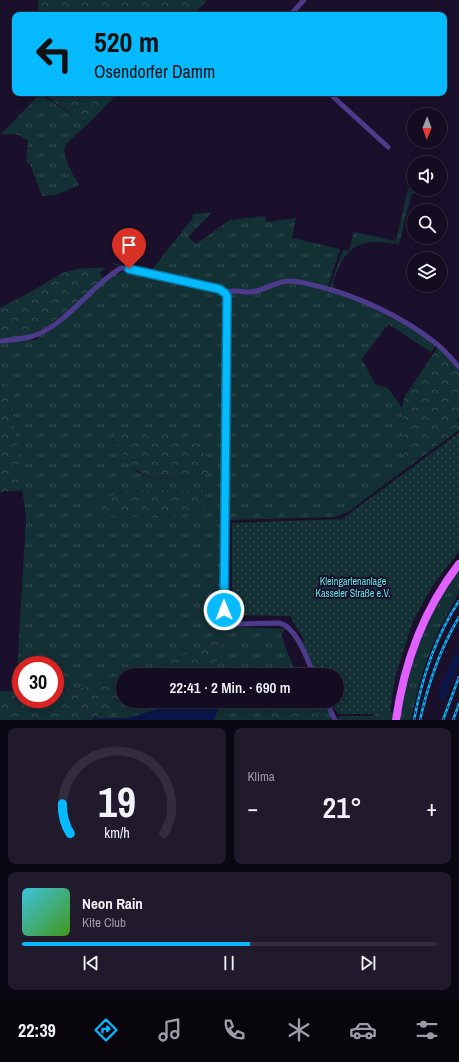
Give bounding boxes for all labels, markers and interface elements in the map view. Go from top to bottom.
text: 520 m [94,23,159,61]
icon: left [28,28,80,80]
text: Osendorfer Damm [94,59,215,84]
north arrow [407,108,447,148]
map controls [407,108,447,292]
button: sound [407,156,447,196]
button: search [407,204,447,244]
pin [112,228,146,269]
icon: arrive [118,234,140,256]
button: layers [407,252,447,292]
park label: Kleingartenanlage Kasseler Straße e.V. [316,575,390,600]
position arrow [203,589,245,631]
speed limit sign: 30 [12,656,64,708]
text: 22:41 · 2 Min. · 690 m [169,677,291,698]
text: Klima [248,768,275,785]
text: 19 [98,774,136,830]
text: 21° [323,787,362,827]
text: − [248,793,258,823]
text: + [426,793,437,823]
text: km/h [104,823,129,842]
text: Neon Rain [82,893,143,914]
text: Kite Club [82,914,126,931]
icon: previous [80,952,102,974]
icon: pause [218,952,240,974]
icon: next [357,952,379,974]
icon: directions [92,1016,120,1044]
icon: music [156,1016,184,1044]
icon: phone [220,1016,248,1044]
icon: climate [285,1016,313,1044]
icon: car [349,1016,377,1044]
icon: filters [413,1016,441,1044]
text: 22:39 [18,1018,56,1043]

